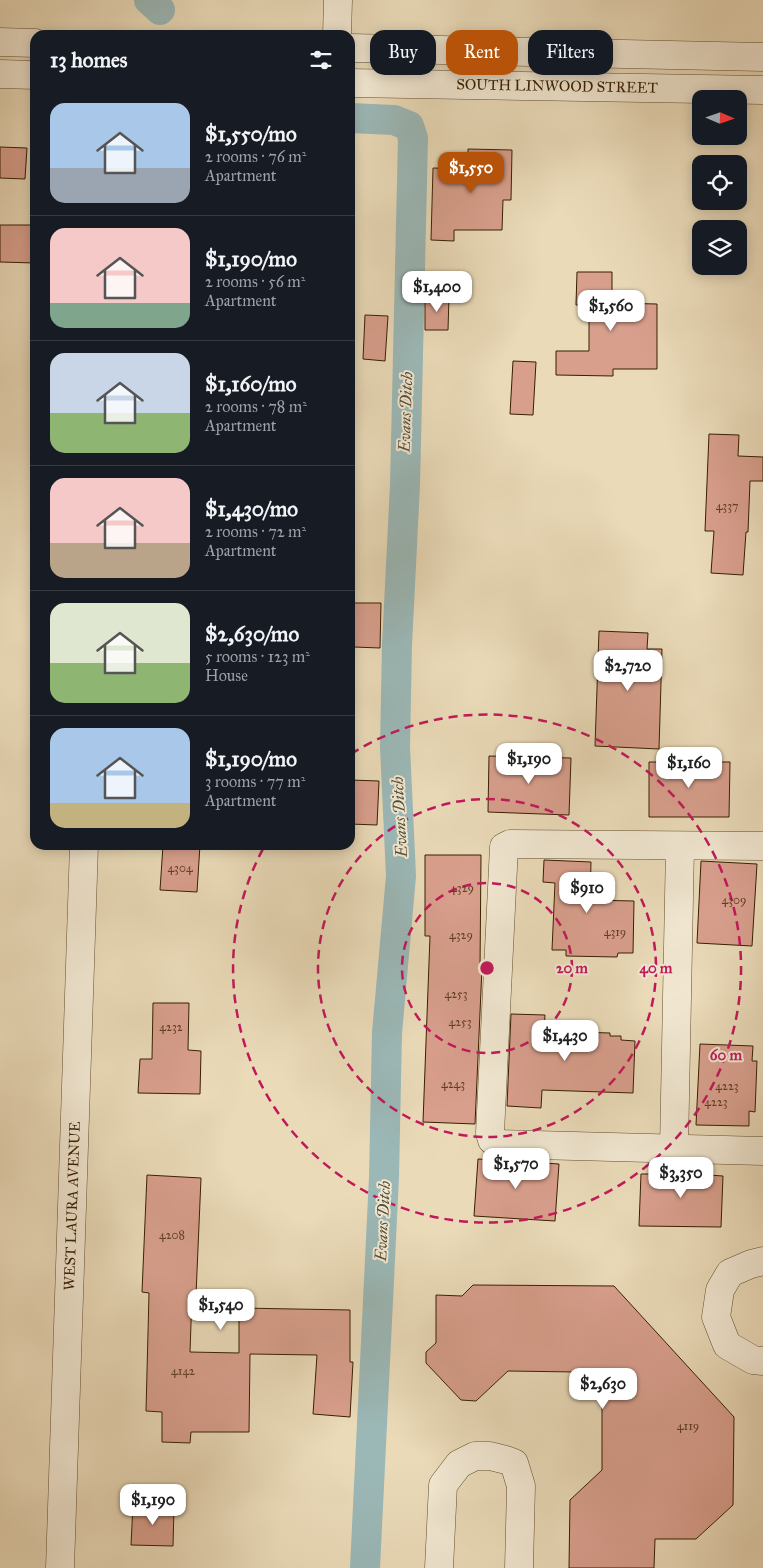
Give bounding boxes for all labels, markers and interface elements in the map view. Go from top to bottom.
chip: Buy [370,30,436,75]
chip: Rent [446,30,518,75]
chip: Filters [528,30,613,75]
icon: filters [307,46,335,74]
text: 13 homes [50,47,127,73]
street label: SOUTH LINWOOD STREET [456,75,658,97]
north arrow [692,90,748,145]
map controls [692,90,747,275]
text: $1,550/mo [205,121,297,147]
icon: home [90,123,150,183]
text: 2 rooms · 76 m² [205,147,306,166]
pin: $1,550 [430,152,512,194]
button: locate [692,155,747,210]
text: $1,550 [449,158,493,177]
text: Apartment [205,166,277,185]
button: layers [692,220,747,275]
text: $1,190/mo [205,246,297,272]
icon: home [90,248,150,308]
pin: $1,400 [396,270,478,313]
text: 2 rooms · 56 m² [205,272,305,291]
text: $1,400 [413,277,461,296]
pin: $1,560 [570,290,652,332]
text: Apartment [205,291,277,310]
text: $1,560 [589,296,633,315]
text: $1,160/mo [205,371,297,397]
water label: Evans Ditch [395,371,416,454]
icon: home [90,373,150,433]
text: 2 rooms · 78 m² [205,397,307,416]
text: Apartment [205,416,277,435]
text: $1,430/mo [205,496,298,522]
icon: home [90,498,150,558]
house number: 4337 [716,499,738,513]
text: 2 rooms · 72 m² [205,522,306,541]
text: Apartment [205,541,277,560]
text: $2,630/mo [205,621,299,647]
icon: home [90,623,150,683]
text: 5 rooms · 123 m² [205,647,310,666]
pin: $2,720 [587,650,669,692]
text: $2,720 [605,656,651,675]
text: House [205,666,248,685]
pin: $1,190 [488,742,570,785]
text: $1,190/mo [205,746,297,772]
pin: $1,160 [648,746,730,789]
icon: home [90,748,150,808]
text: $1,190 [507,749,551,768]
text: $1,160 [667,753,711,772]
text: 3 rooms · 77 m² [205,772,305,791]
water label: Evans Ditch [388,776,411,859]
text: Apartment [205,791,277,810]
house number: 4304 [167,861,193,875]
pin: $910 [557,872,617,914]
text: $910 [570,878,604,897]
house number: 4329 [450,881,474,895]
house number: 4309 [722,893,746,907]
house number: 4319 [604,925,626,939]
house number: 4329 [449,928,473,942]
centre of rings [478,959,496,977]
text: 20 m [556,959,588,977]
text: 40 m [640,959,673,978]
house number: 4253 [445,987,468,1001]
house number: 4253 [449,1015,472,1029]
house number: 4232 [159,1020,183,1034]
pin: $1,430 [524,1020,606,1062]
text: $1,430 [543,1026,587,1045]
text: 60 m [710,1046,743,1064]
house number: 4243 [441,1077,465,1091]
house number: 4223 [715,1079,739,1093]
house number: 4223 [704,1095,728,1109]
street label: WEST LAURA AVENUE [60,1121,84,1291]
pin: $1,570 [475,1148,557,1190]
text: $1,570 [493,1154,539,1173]
pin: $3,350 [640,1156,722,1199]
text: $3,350 [659,1163,703,1182]
water label: Evans Ditch [371,1180,394,1263]
house number: 4208 [159,1228,185,1242]
pin: $1,540 [180,1288,262,1331]
text: $1,540 [198,1295,244,1314]
house number: 4142 [171,1364,195,1378]
pin: $2,630 [562,1368,644,1410]
text: $2,630 [580,1374,626,1393]
house number: 4119 [677,1419,699,1433]
pin: $1,190 [112,1484,194,1526]
text: $1,190 [131,1490,175,1509]

